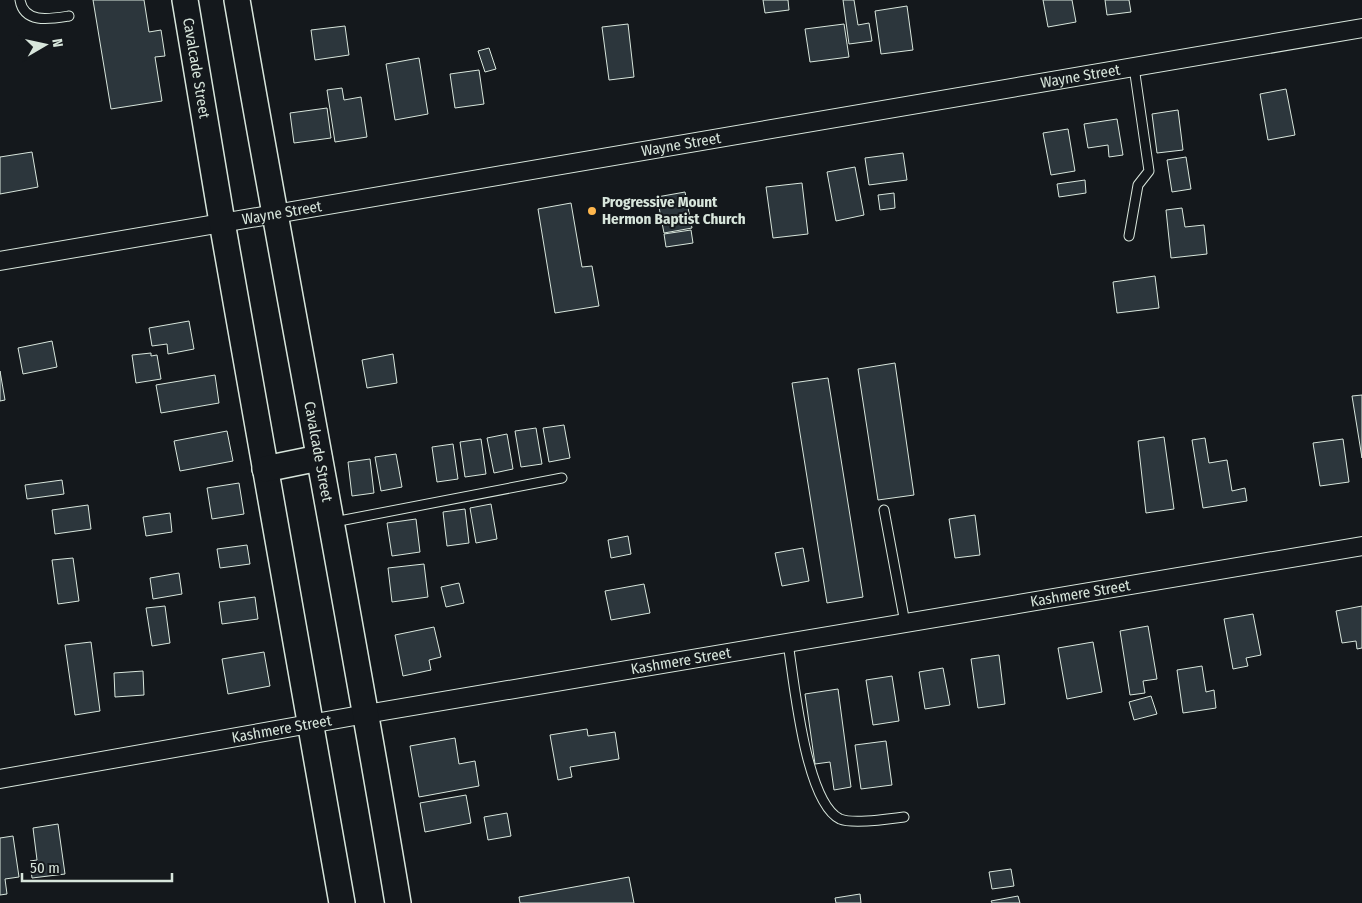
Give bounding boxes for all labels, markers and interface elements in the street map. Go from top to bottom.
street label: Cavalcade Street [179,16,214,120]
north arrow [20,20,70,70]
text: N [48,38,66,49]
street label: Wayne Street [1039,61,1122,92]
street label: Wayne Street [640,129,722,160]
place label: Progressive Mount Hermon Baptist Church [602,193,746,228]
street label: Wayne Street [241,197,323,228]
marker: Progressive Mount Hermon Baptist Church [586,205,598,217]
street label: Cavalcade Street [300,400,336,503]
street label: Kashmere Street [1029,576,1132,611]
street label: Kashmere Street [629,644,732,678]
street label: Kashmere Street [230,711,333,747]
scale bar [22,850,172,882]
text: 50 m [30,859,60,877]

